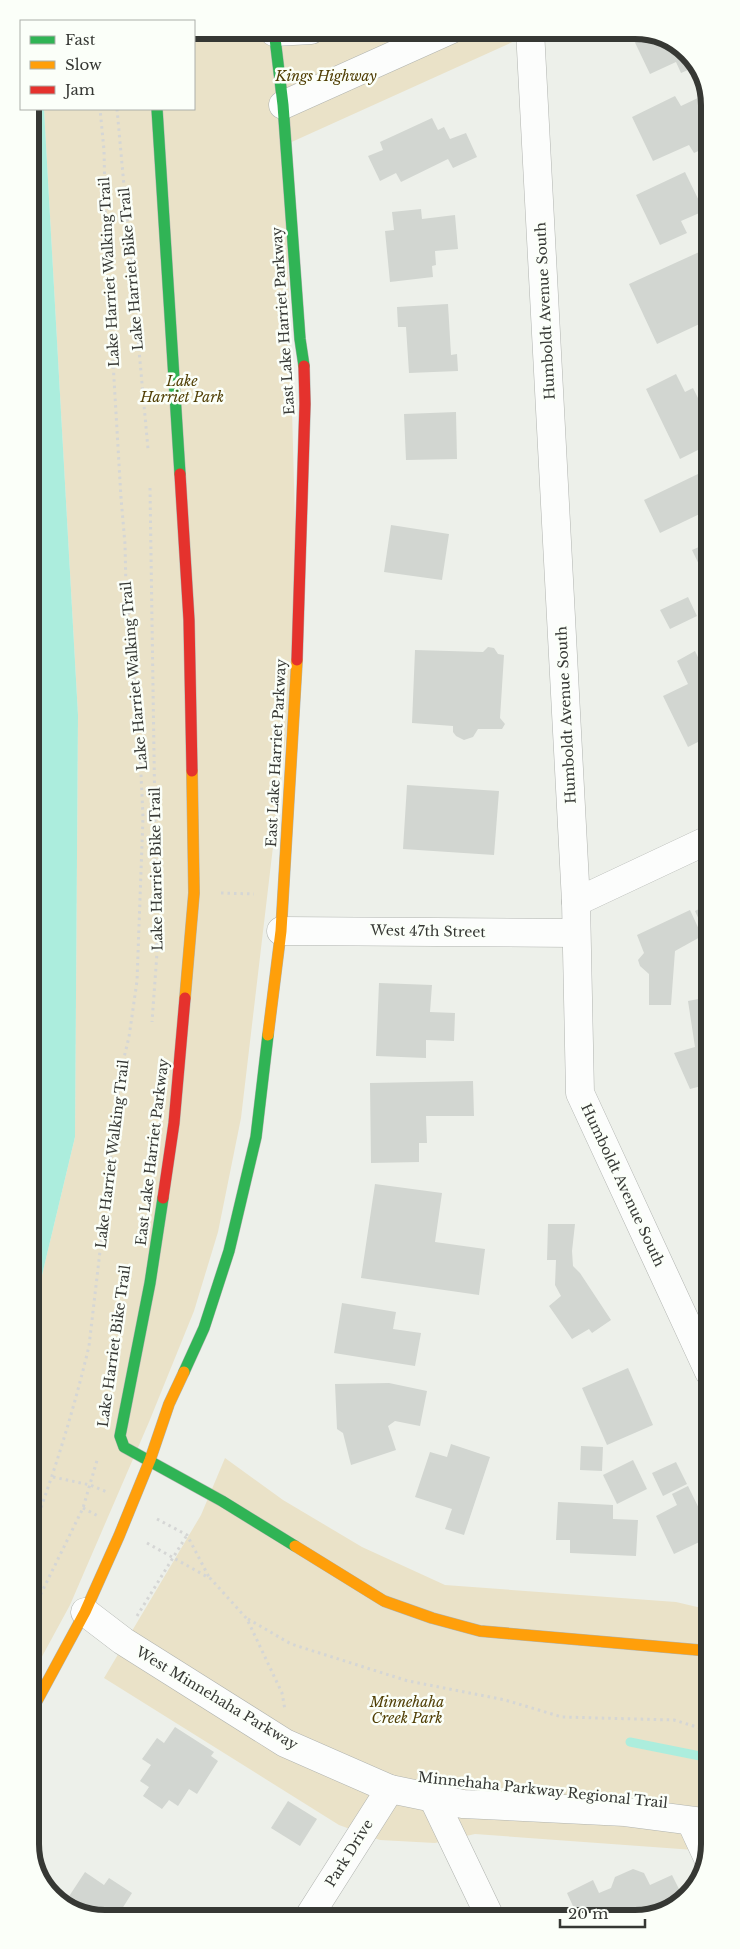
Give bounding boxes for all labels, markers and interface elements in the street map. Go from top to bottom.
legend [20,20,195,110]
text: Fast [65,30,96,49]
text: Slow [65,55,102,74]
park label: Kings Highway [274,67,377,85]
text: Jam [63,80,95,99]
street label: Lake Harriet Walking Trail [95,176,123,367]
street label: Lake Harriet Bike Trail [115,186,147,351]
street label: Humboldt Avenue South [531,221,559,400]
street label: East Lake Harriet Parkway [267,226,299,416]
park label: Lake Harriet Park [139,372,224,406]
street label: Lake Harriet Walking Trail [117,580,151,771]
street label: Humboldt Avenue South [552,625,580,804]
street label: East Lake Harriet Parkway [262,658,290,848]
street label: Lake Harriet Bike Trail [146,787,166,951]
street label: West 47th Street [369,921,487,941]
street label: East Lake Harriet Parkway [132,1057,172,1247]
street label: Lake Harriet Walking Trail [91,1058,133,1249]
street label: Humboldt Avenue South [577,1101,669,1270]
street label: Lake Harriet Bike Trail [94,1263,134,1428]
street label: West Minnehaha Parkway [132,1642,301,1754]
park label: Minnehaha Creek Park [369,1693,444,1727]
street label: Minnehaha Parkway Regional Trail [417,1768,669,1812]
street label: Park Drive [321,1816,377,1890]
scale bar [560,1896,645,1928]
text: 20 m [568,1904,608,1923]

